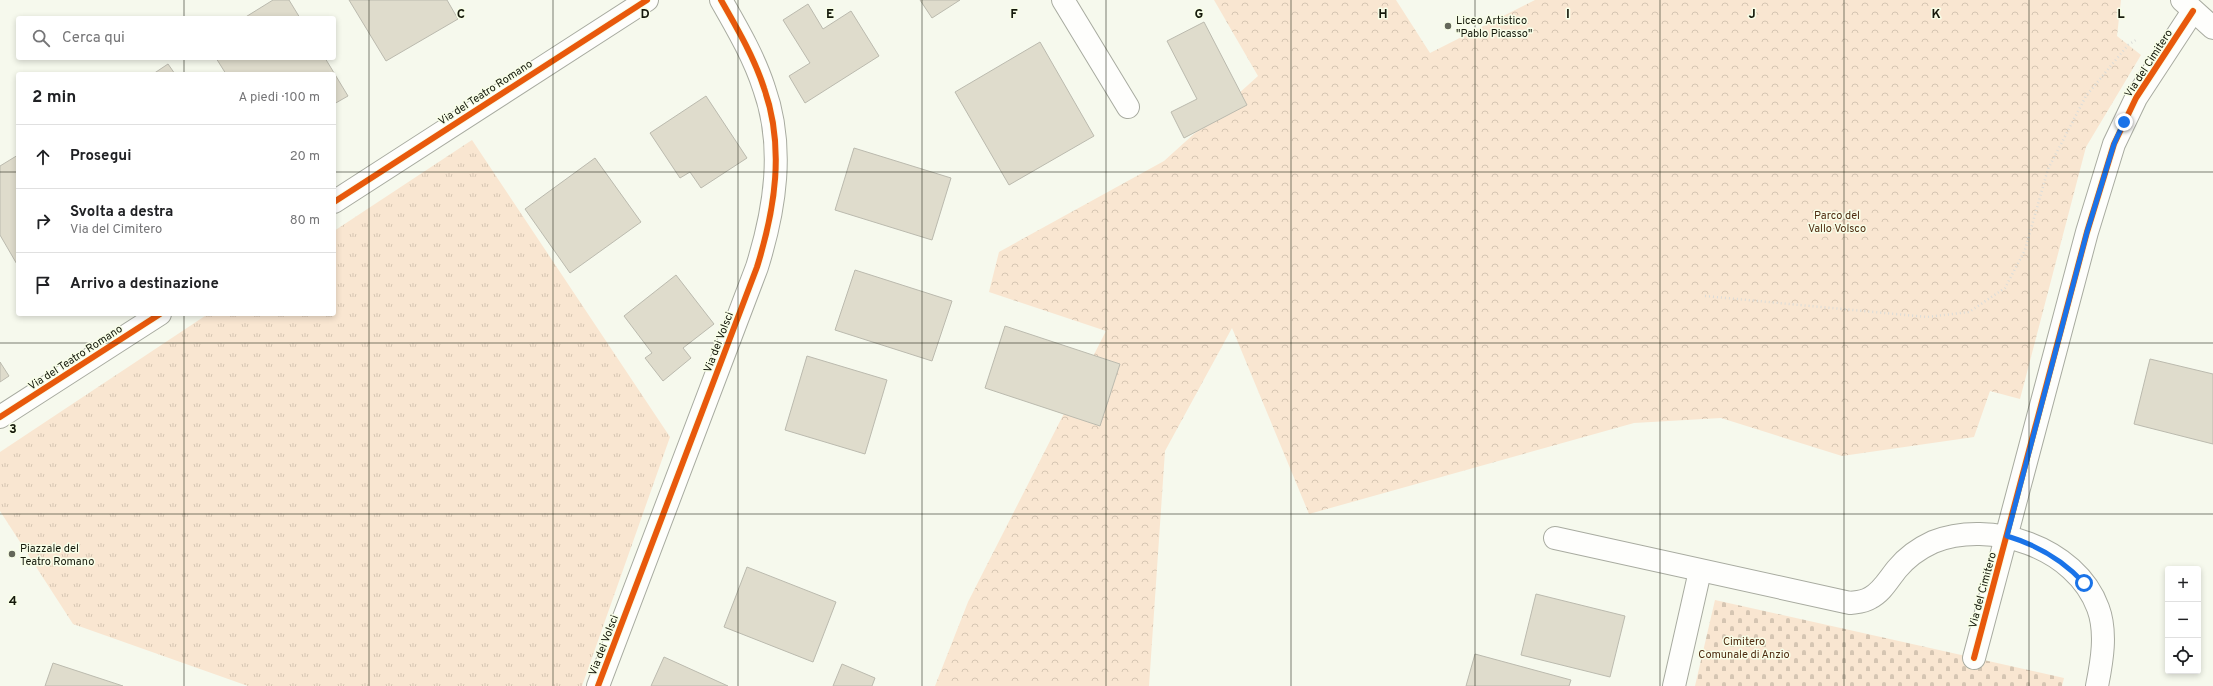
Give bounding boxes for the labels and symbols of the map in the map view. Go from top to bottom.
text: C [457,7,465,23]
text: D [640,7,650,23]
text: E [826,7,834,23]
text: F [1010,7,1018,23]
text: G [1195,7,1204,23]
text: H [1378,7,1388,23]
text: I [1566,7,1570,23]
text: J [1748,7,1756,23]
text: K [1931,7,1941,23]
text: L [2117,7,2125,23]
place label: Liceo Artistico "Pablo Picasso" [1456,14,1532,41]
marker: Liceo Artistico "Pablo Picasso" [1443,21,1453,31]
street label: Via del Cimitero [2122,27,2176,100]
street label: Via del Teatro Romano [436,57,535,129]
route end [2115,113,2133,131]
park label: Parco del Vallo Volsco [1808,209,1866,236]
street label: Via dei Volsci [701,310,737,375]
street label: Via del Teatro Romano [26,322,125,394]
text: 3 [9,422,17,438]
place label: Piazzale del Teatro Romano [20,542,94,569]
marker: Piazzale del Teatro Romano [7,549,17,559]
street label: Via del Cimitero [1966,551,2000,630]
route start [2075,574,2093,592]
text: 4 [9,594,17,610]
street label: Via dei Volsci [586,613,622,678]
park label: Cimitero Comunale di Anzio [1698,635,1790,662]

